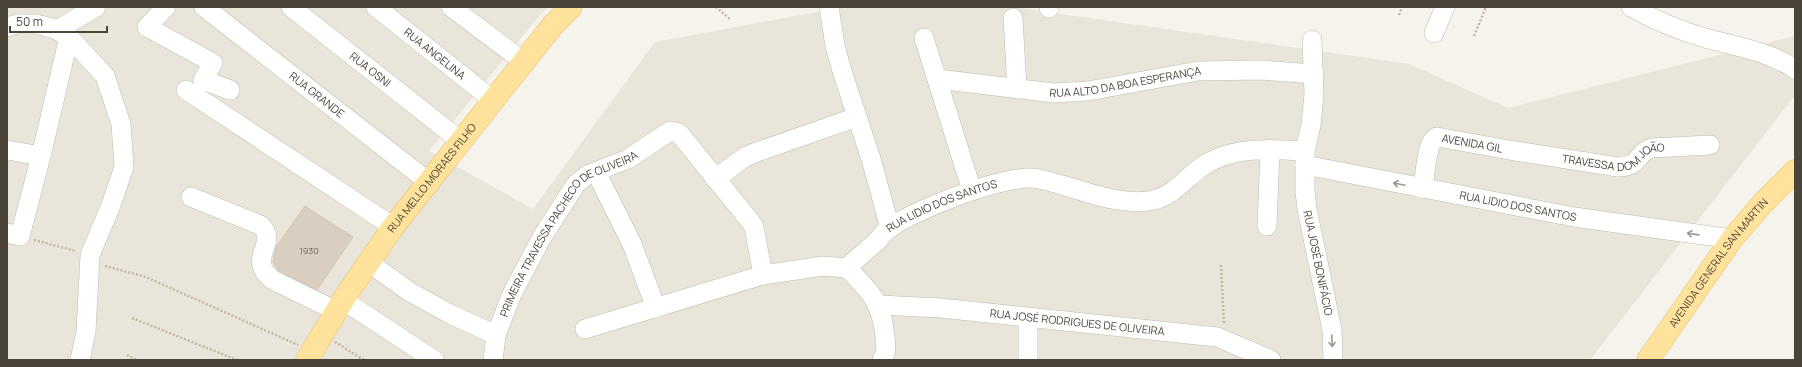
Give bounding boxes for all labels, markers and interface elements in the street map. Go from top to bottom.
scale bar [10,8,107,34]
text: 50 m [16,13,43,30]
street label: RUA ANGELINA [401,24,469,83]
street label: RUA OSNI [347,48,394,90]
street label: RUA ALTO DA BOA ESPERANÇA [1049,63,1202,100]
street label: RUA GRANDE [286,68,348,121]
street label: RUA MELLO MORAES FILHO [383,120,479,235]
street label: AVENIDA GIL [1441,130,1504,156]
street label: TRAVESSA DOM JOÃO [1561,139,1665,174]
street label: PRIMEIRA TRAVESSA PACHECO DE OLIVEIRA [496,147,640,319]
street label: RUA LIDIO DOS SANTOS [883,176,999,235]
one-way arrow [1393,180,1406,188]
street label: RUA LIDIO DOS SANTOS [1458,187,1578,224]
street label: AVENIDA GENERAL SAN MARTIN [1665,194,1771,330]
street label: RUA JOSÉ BONIFÁCIO [1300,209,1337,317]
one-way arrow [1687,230,1700,238]
house number: 1930 [299,244,319,257]
street label: RUA JOSÉ RODRIGUES DE OLIVEIRA [989,305,1165,338]
one-way arrow [1329,334,1336,347]

